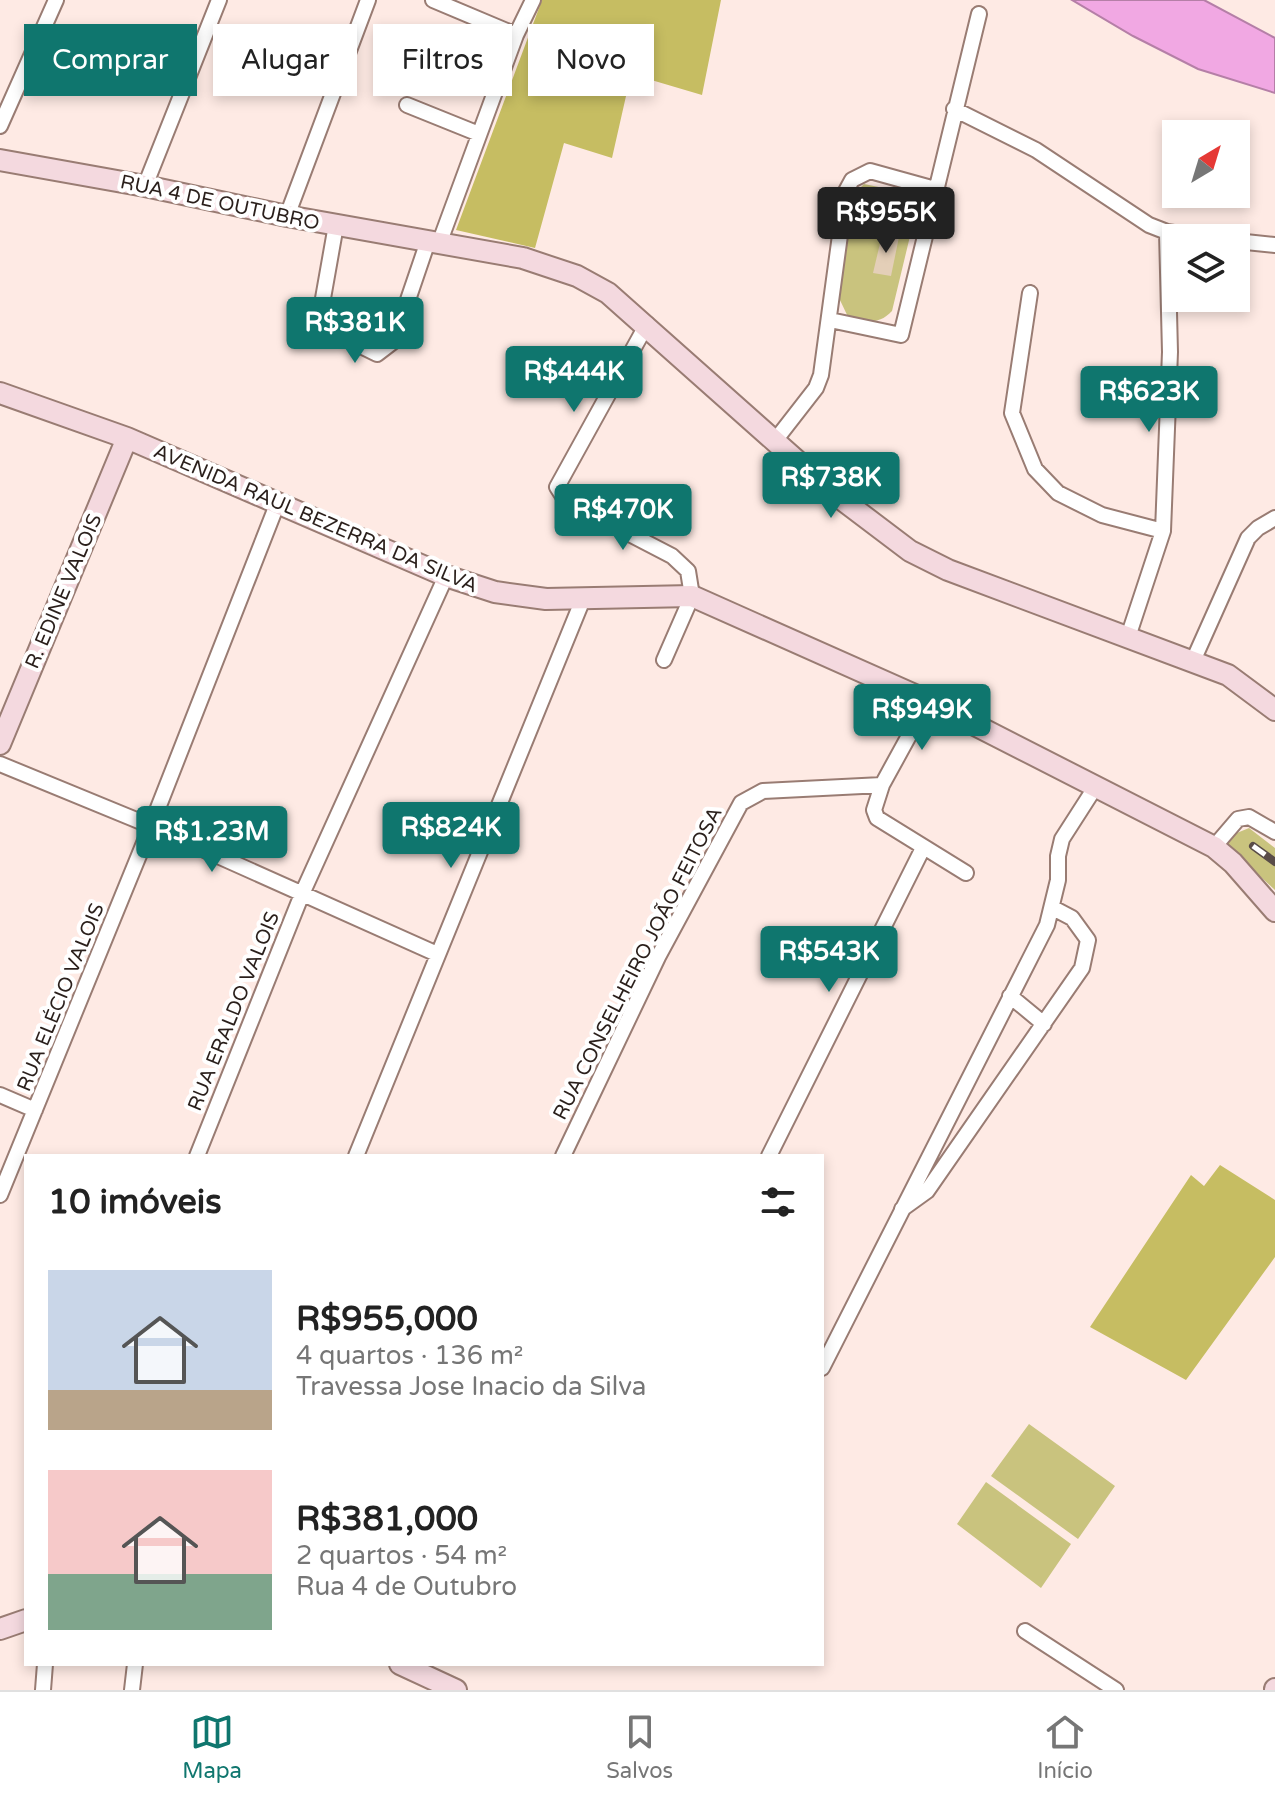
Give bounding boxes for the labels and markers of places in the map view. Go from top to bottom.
pin: R$955K [821,187,951,255]
pin: R$381K [290,297,420,365]
pin: R$444K [509,346,639,414]
pin: R$623K [1084,366,1214,434]
pin: R$738K [766,452,896,520]
pin: R$470K [558,484,688,552]
pin: R$949K [857,684,987,752]
pin: R$824K [386,802,516,870]
pin: R$1.23M [138,806,286,874]
pin: R$543K [764,926,894,994]

